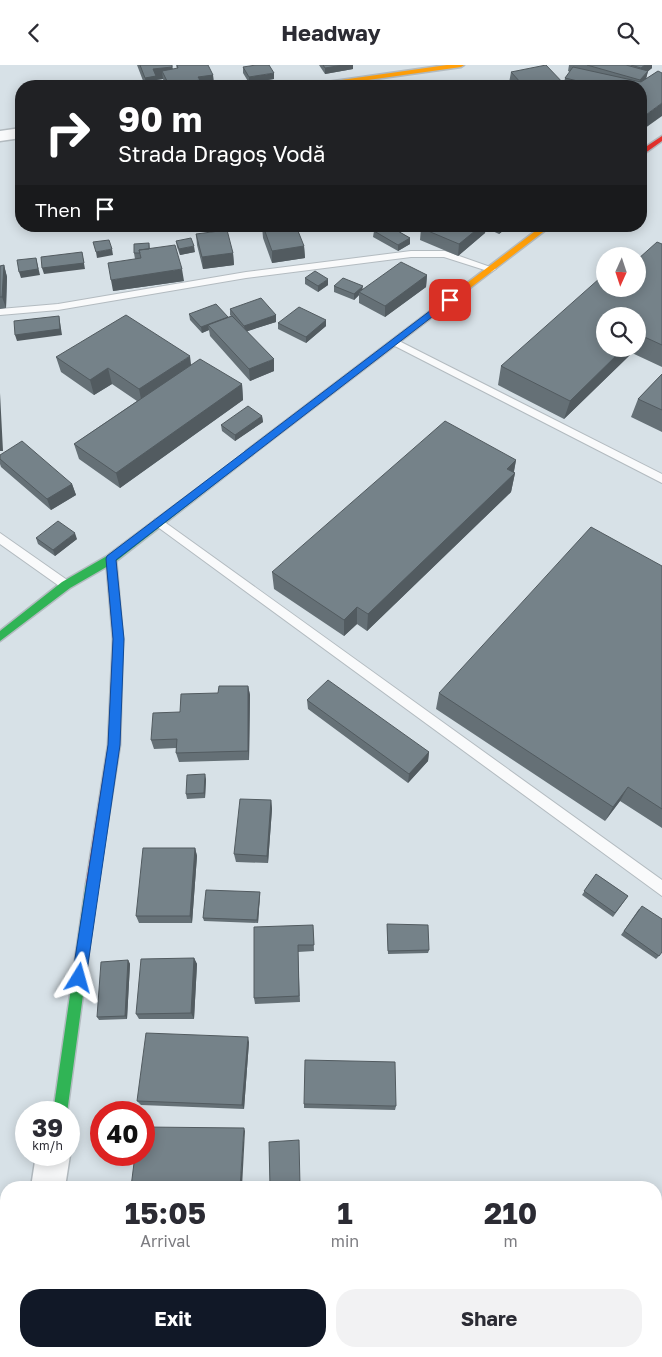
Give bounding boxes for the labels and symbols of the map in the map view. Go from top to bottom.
north arrow [596,247,646,297]
pin [429,279,471,321]
position arrow [52,951,104,1003]
speed limit sign: 40 [90,1101,155,1166]

